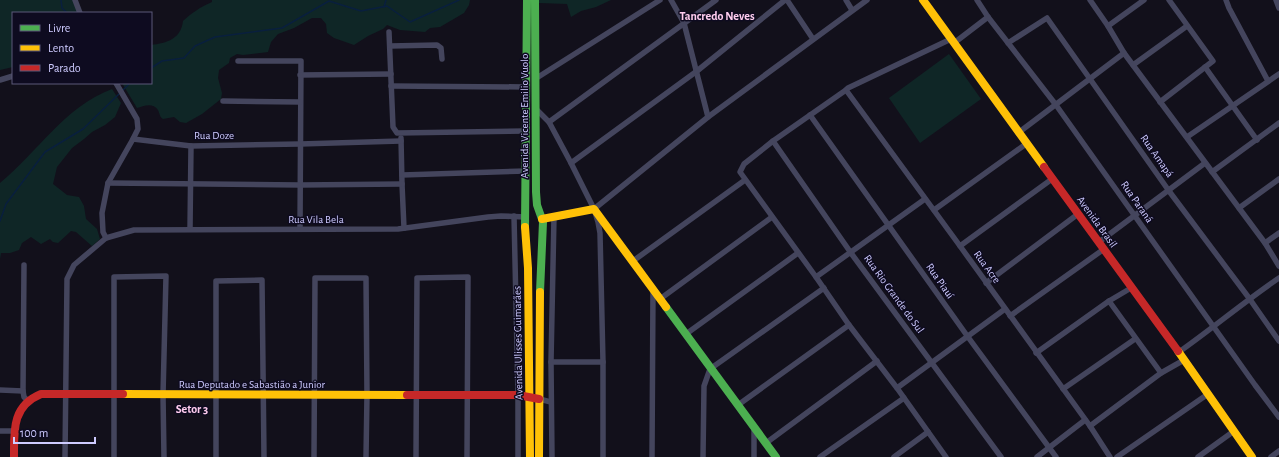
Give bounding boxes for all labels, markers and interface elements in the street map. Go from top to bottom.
district label: Tancredo Neves [679,10,755,22]
legend [12,12,152,84]
text: Livre [48,22,70,34]
text: Lento [48,42,74,54]
street label: Avenida Vicente Emilio Vuolo [519,54,530,178]
text: Parado [48,62,81,74]
street label: Rua Doze [194,130,234,141]
street label: Rua Amapá [1138,133,1176,179]
street label: Rua Paraná [1119,179,1155,225]
street label: Avenida Brasil [1075,194,1119,250]
street label: Rua Vila Bela [288,214,344,225]
street label: Rua Acre [972,249,1002,285]
street label: Rua Rio Grande do Sul [862,253,926,335]
street label: Rua Piauí [924,261,956,301]
street label: Avenida Ulisses Guimarães [512,286,524,400]
street label: Rua Deputado e Sabastião a Junior [179,379,326,390]
district label: Setor 3 [176,403,208,415]
scale bar [14,419,95,445]
text: 100 m [20,427,48,439]

